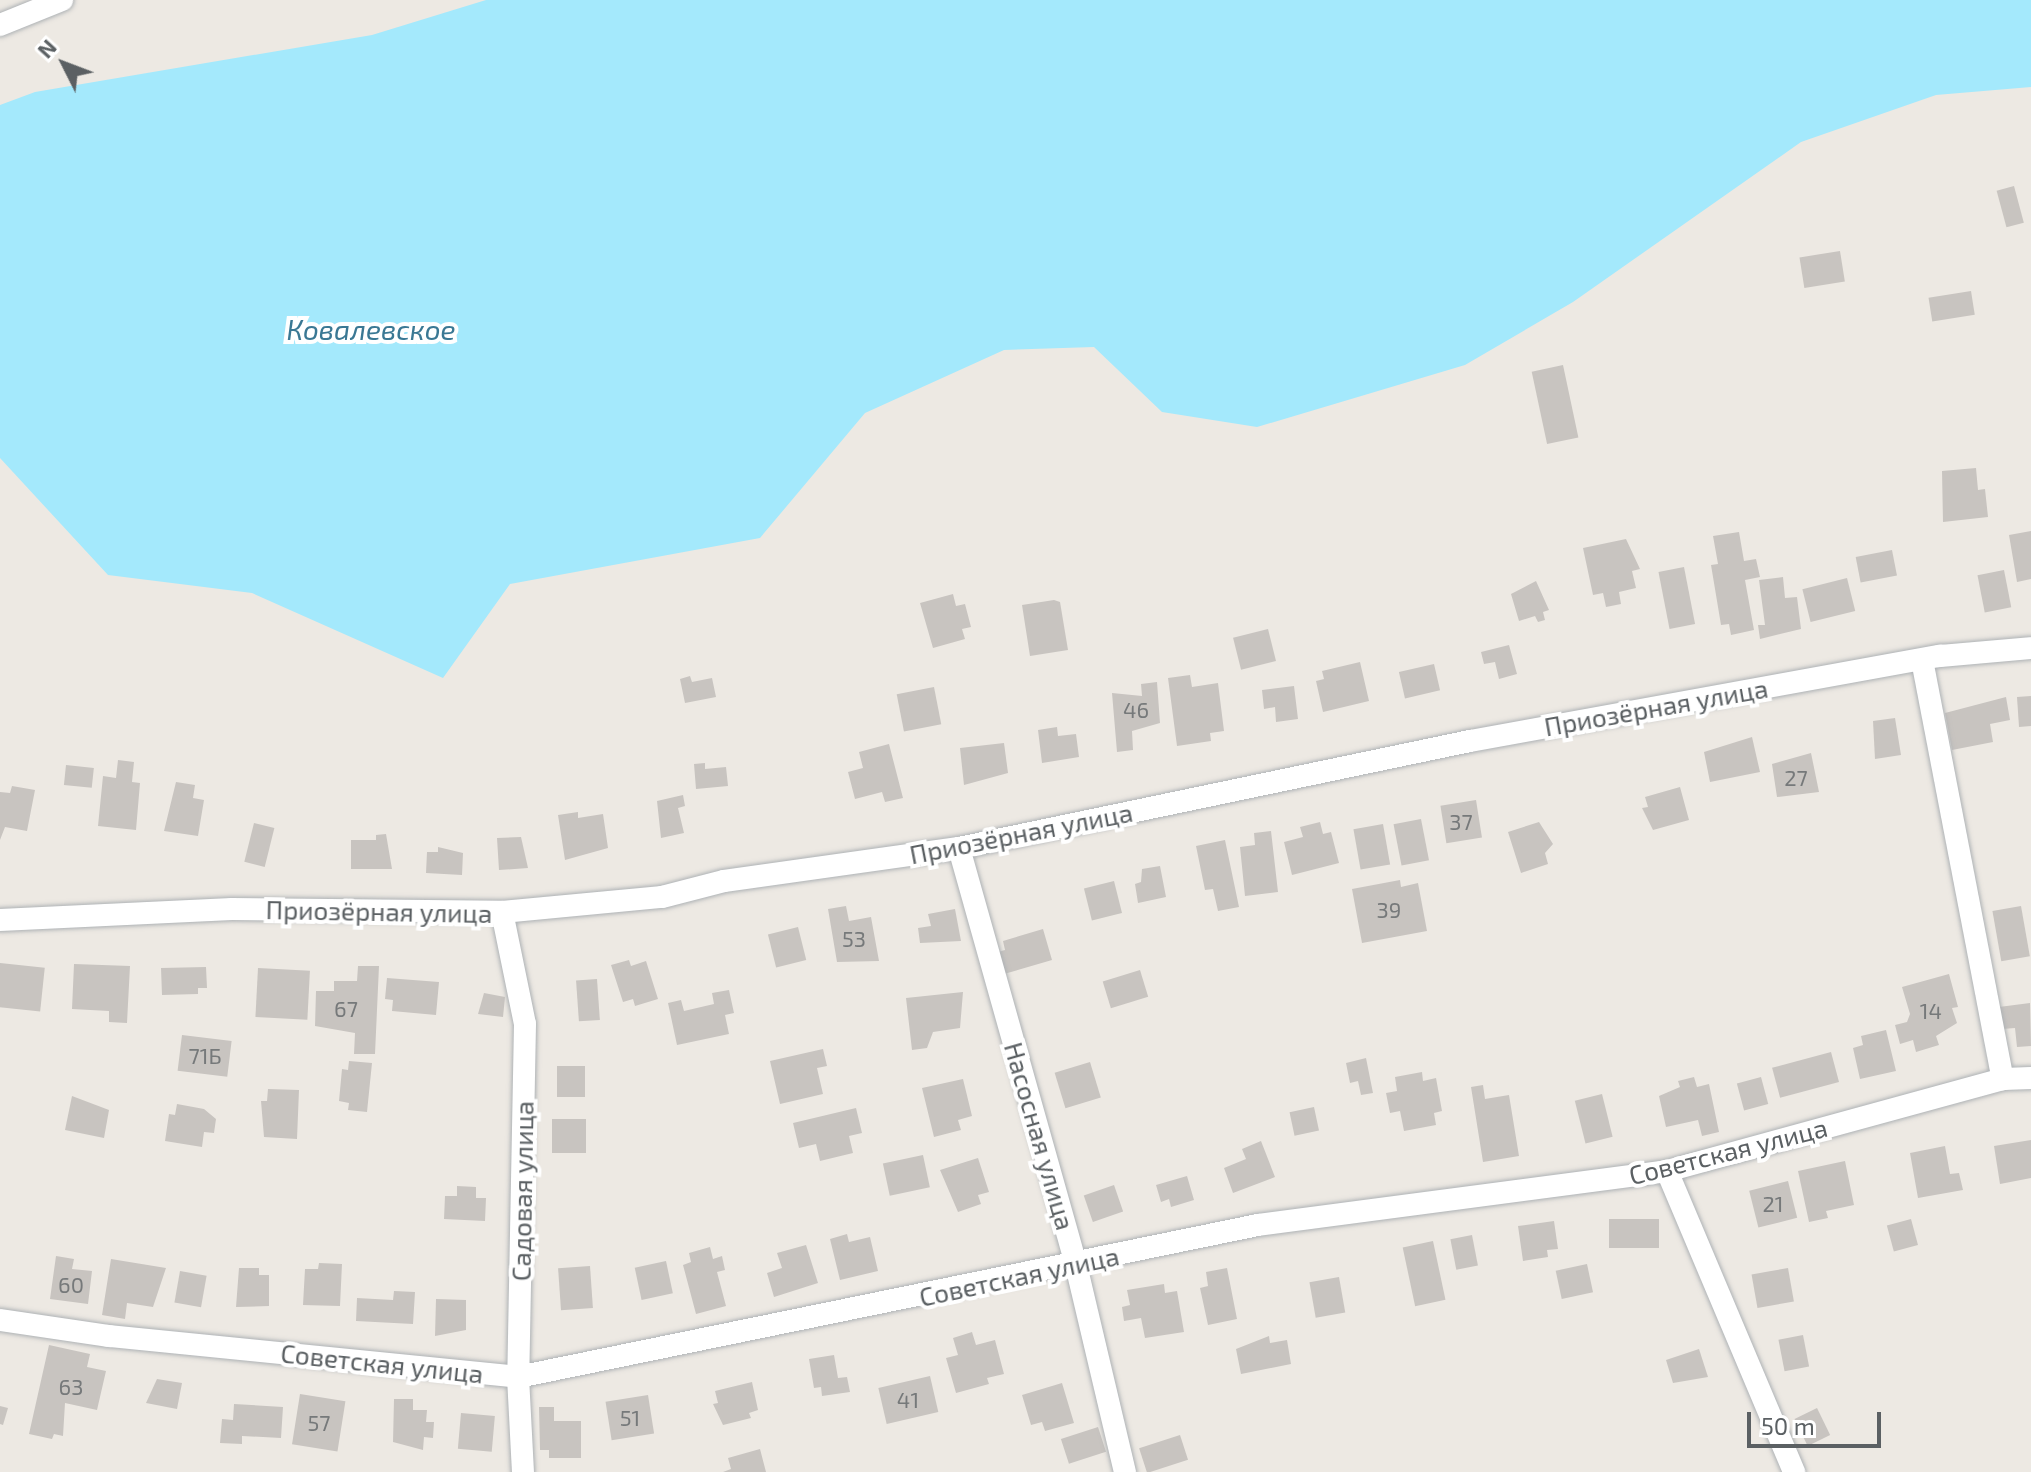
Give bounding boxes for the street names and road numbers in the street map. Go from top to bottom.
street label: Приозёрная улица [1542,672,1770,742]
street label: Приозёрная улица [907,796,1135,870]
street label: Приозёрная улица [265,893,493,929]
street label: Насосная улица [998,1038,1082,1234]
street label: Садовая улица [505,1101,539,1281]
street label: Советская улица [1625,1111,1831,1191]
street label: Советская улица [916,1240,1122,1312]
street label: Советская улица [279,1337,485,1389]

